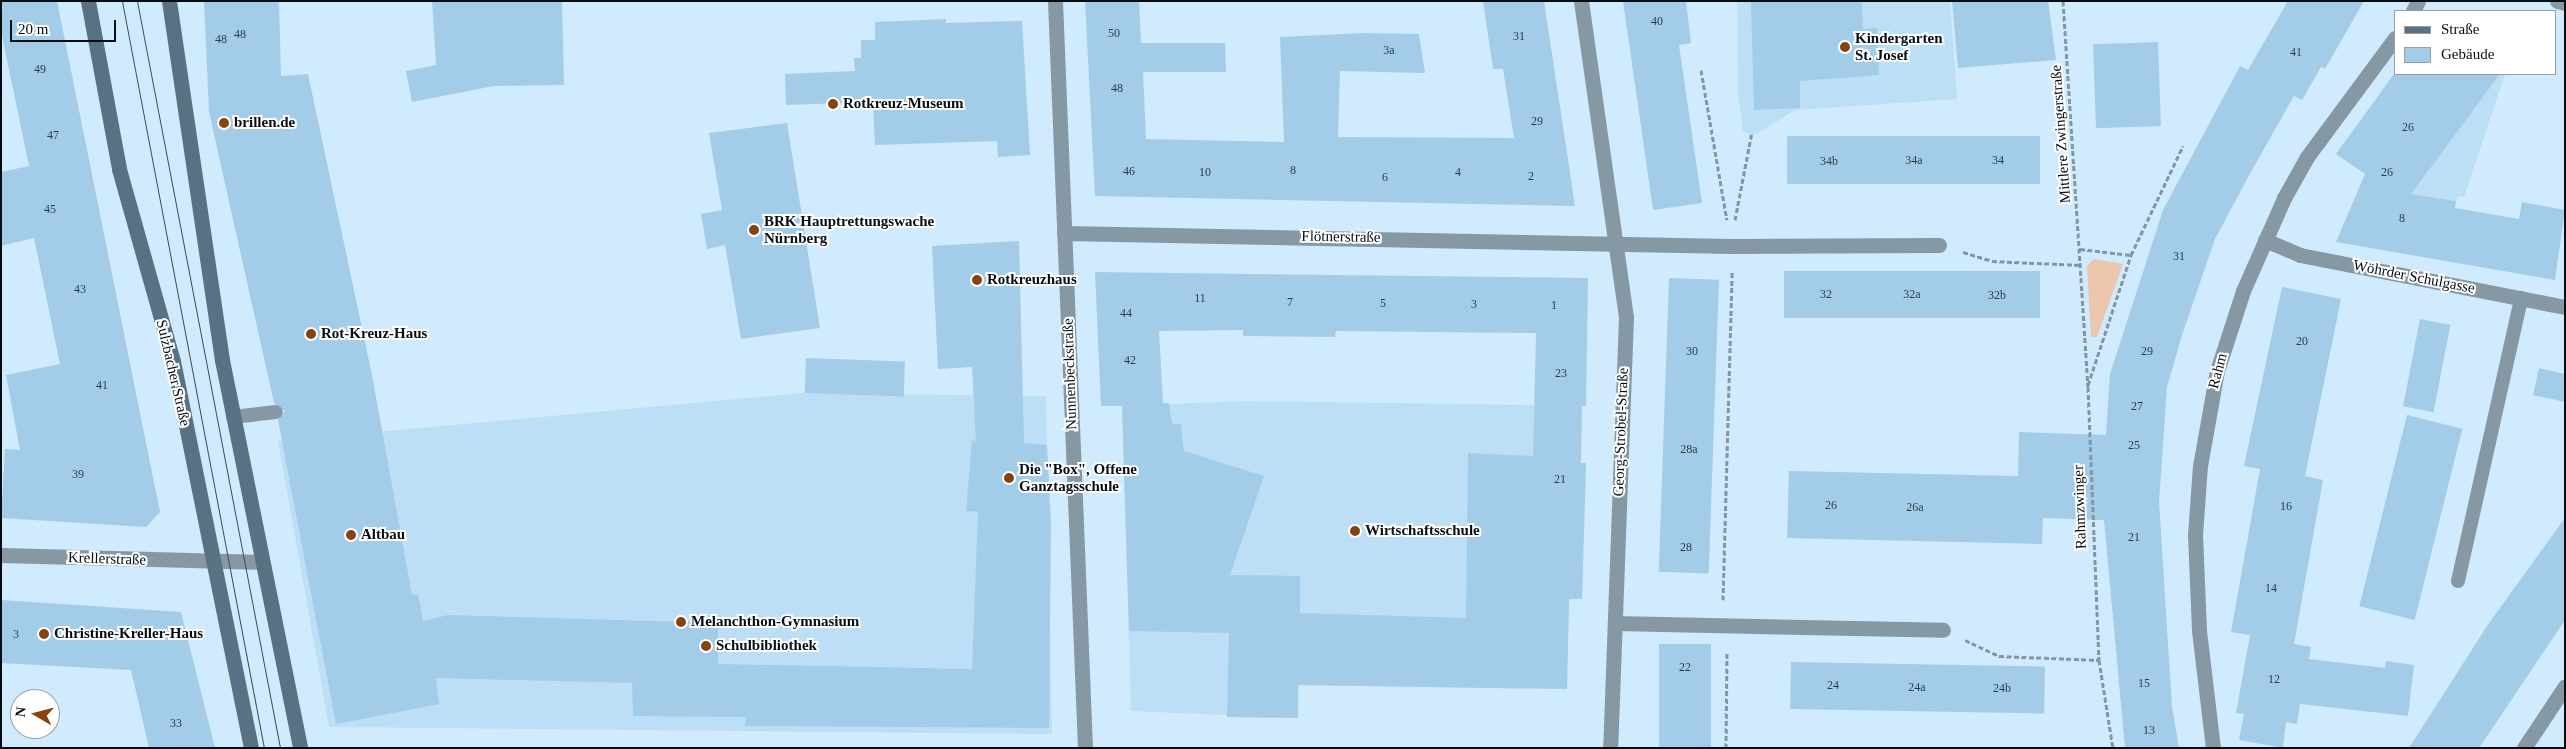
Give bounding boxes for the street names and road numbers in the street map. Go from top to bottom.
street label: Mittlere Zwingerstraße [2047,64,2075,204]
street label: Flötnerstraße [1301,227,1381,247]
street label: Wöhrder Schulgasse [2352,256,2476,298]
street label: Sulzbacher Straße [152,318,194,428]
street label: Nunnenbeckstraße [1059,318,1081,430]
street label: Rahm [2205,351,2231,391]
street label: Georg-Strobel-Straße [1610,367,1632,497]
street label: Rahmzwinger [2070,465,2090,549]
street label: Krellerstraße [68,549,146,569]

